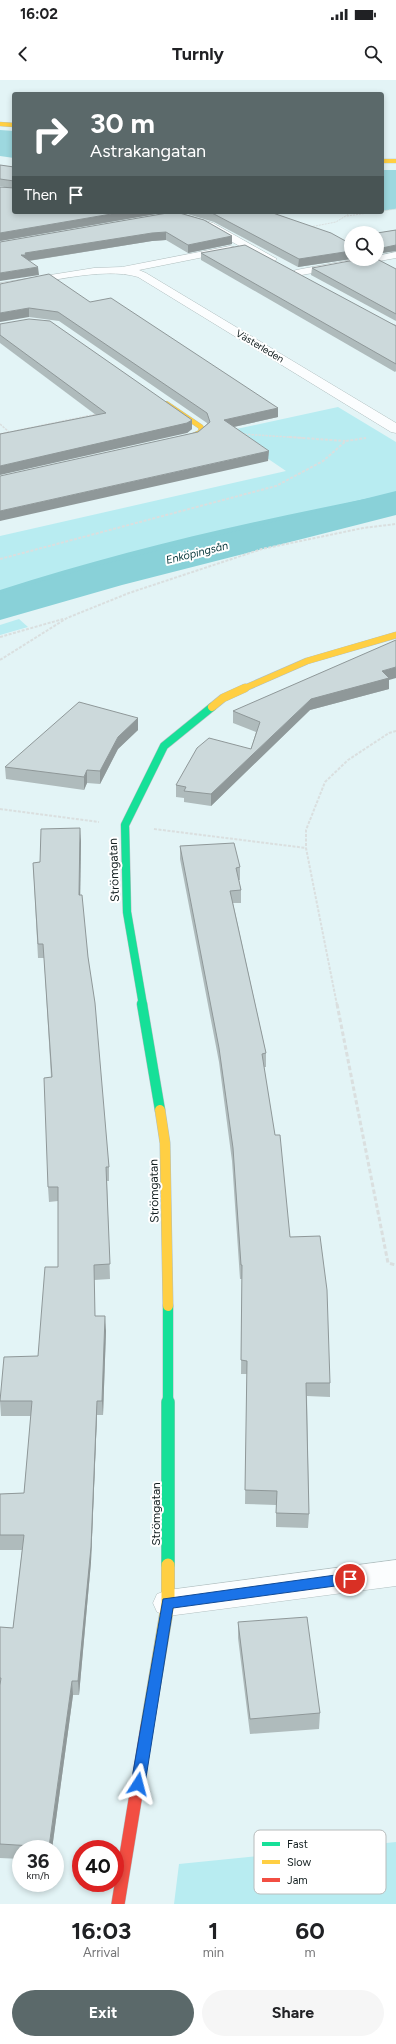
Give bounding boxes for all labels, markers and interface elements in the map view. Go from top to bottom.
text: 16:02 [20,5,58,23]
icon: back [12,43,34,65]
text: Turnly [172,43,224,65]
icon: search [362,43,384,65]
text: 30 m [90,106,155,140]
icon: right [24,108,76,160]
text: Astrakangatan [90,140,206,162]
icon: arrive [65,184,87,206]
text: Then [24,186,57,204]
map controls [344,226,384,266]
button: search [344,226,384,266]
street label: Västerleden [234,327,287,366]
water label: Enköpingsån [165,539,229,567]
street label: Strömgatan [106,838,122,902]
street label: Strömgatan [146,1159,162,1223]
street label: Strömgatan [149,1482,163,1546]
pin [333,1562,367,1596]
icon: arrive [339,1568,361,1590]
position arrow [117,1763,159,1805]
legend [254,1830,386,1894]
text: Fast [287,1838,308,1851]
speed limit sign: 40 [72,1840,124,1892]
text: 36 [27,1849,49,1873]
text: Slow [287,1856,311,1869]
text: km/h [27,1869,49,1882]
text: Jam [287,1874,308,1887]
text: 16:03 [71,1916,131,1945]
text: 1 [208,1916,218,1945]
text: 60 [295,1916,325,1945]
text: Arrival [83,1945,120,1960]
text: min [203,1945,224,1960]
text: m [304,1945,316,1960]
button: Exit [12,1990,194,2036]
button: Share [202,1990,384,2036]

